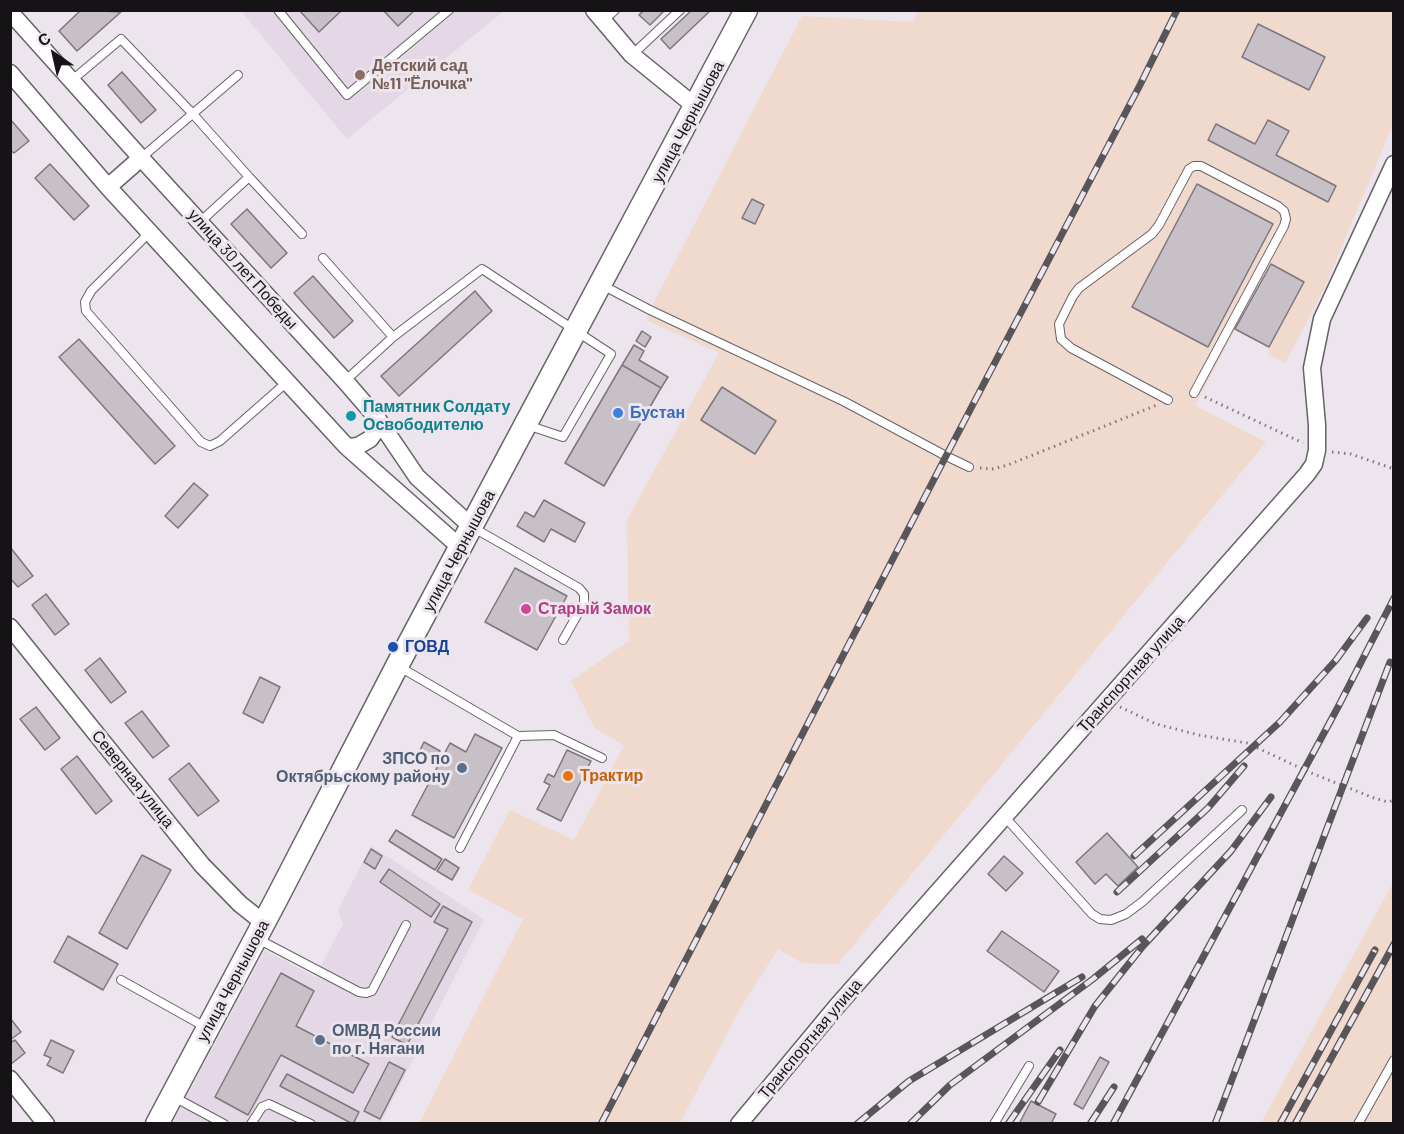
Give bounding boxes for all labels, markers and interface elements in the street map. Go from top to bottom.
north arrow [24,24,84,84]
text: С [34,28,54,50]
place label: Детский сад №11 "Ёлочка" [372,56,472,94]
street label: улица Чернышова [648,58,728,186]
marker: Детский сад №11 "Ёлочка" [353,68,367,82]
street label: улица 30 лет Победы [184,205,302,333]
place label: Памятник Солдату Освободителю [363,397,510,435]
place label: Бустан [630,403,685,423]
marker: Бустан [611,406,625,420]
marker: Памятник Солдату Освободителю [344,409,358,423]
street label: улица Чернышова [419,487,499,615]
place label: Старый Замок [538,599,651,619]
marker: Старый Замок [519,602,533,616]
street label: Транспортная улица [1074,612,1188,736]
place label: ГОВД [405,637,449,657]
marker: ГОВД [386,640,400,654]
street label: Северная улица [88,726,178,832]
place label: ЗПСО по Октябрьскому району [276,749,450,787]
marker: ЗПСО по Октябрьскому району [455,761,469,775]
place label: Трактир [580,766,643,786]
marker: Трактир [561,769,575,783]
street label: улица Чернышова [193,917,273,1045]
street label: Транспортная улица [754,975,866,1103]
place label: ОМВД России по г. Нягани [332,1021,441,1059]
marker: ОМВД России по г. Нягани [313,1033,327,1047]

